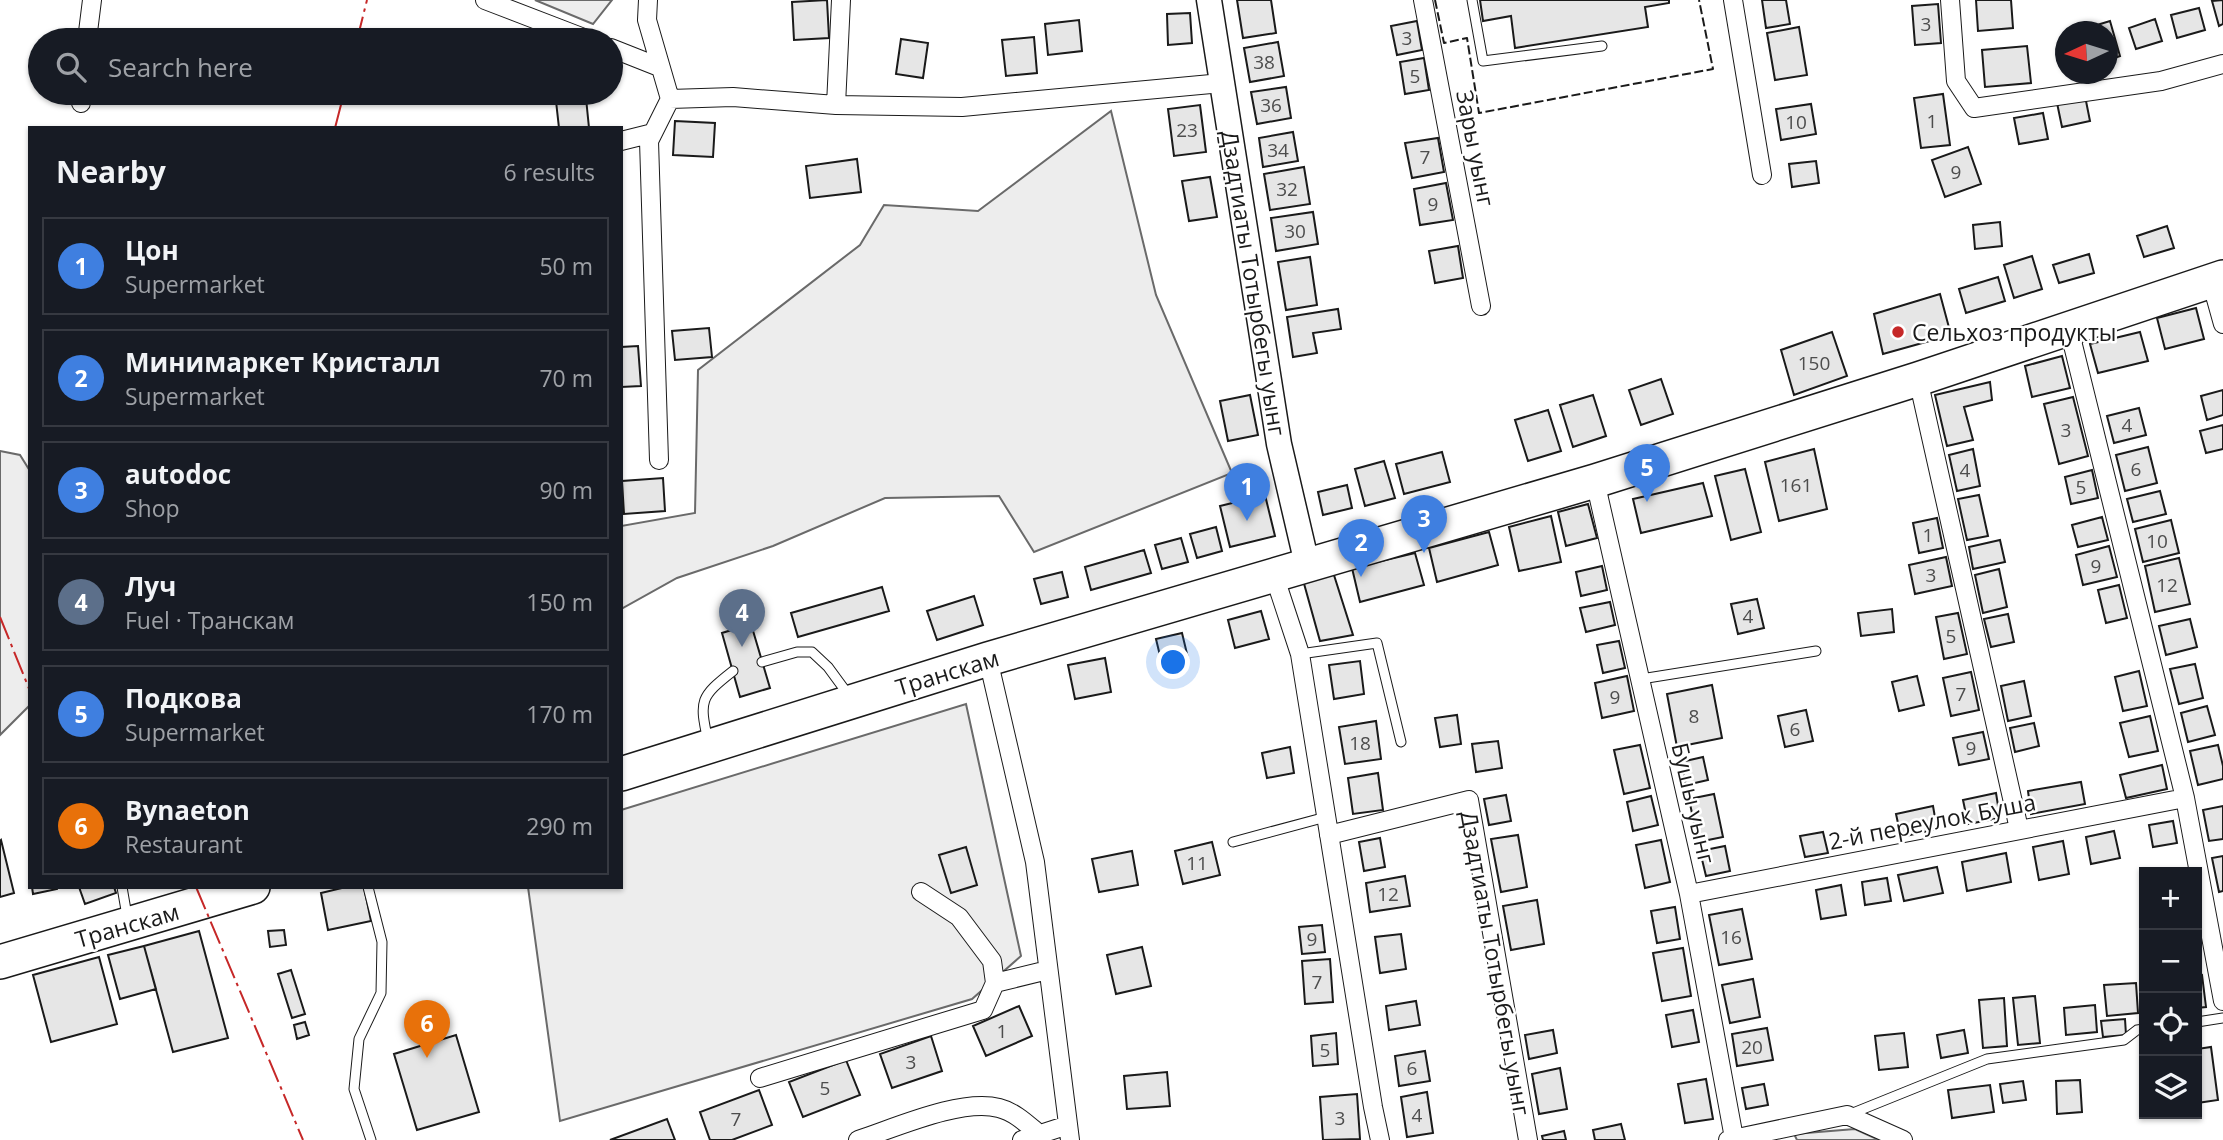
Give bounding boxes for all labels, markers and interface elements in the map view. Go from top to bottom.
house number: 3 [1921,11,1931,37]
north arrow [2055,21,2118,84]
house number: 3 [1402,25,1412,51]
search box [28,28,623,105]
icon: search [52,48,90,86]
text: Search here [108,49,253,85]
house number: 38 [1253,49,1275,75]
house number: 5 [1410,63,1420,89]
street label: Зары уынг [1449,87,1503,209]
house number: 36 [1260,92,1282,118]
house number: 1 [1927,108,1937,134]
house number: 10 [1785,109,1807,135]
house number: 23 [1176,117,1198,143]
street label: Дзадтиаты Тотырбегы уынг [1214,128,1294,438]
house number: 34 [1267,137,1289,163]
house number: 7 [1420,144,1430,170]
text: Nearby [56,151,166,192]
text: 6 results [504,156,595,188]
house number: 9 [1951,159,1961,185]
house number: 32 [1276,176,1298,202]
house number: 9 [1428,191,1438,217]
house number: 30 [1284,218,1306,244]
text: Цон [125,232,179,268]
text: 1 [74,250,88,282]
text: 50 m [539,250,593,282]
text: Supermarket [125,268,265,300]
place label: Сельхоз продукты [1912,316,2116,348]
marker: Сельхоз продукты [1890,324,1906,340]
text: Минимаркет Кристалл [125,344,441,380]
house number: 150 [1798,350,1830,376]
text: 2 [74,362,88,394]
text: 70 m [539,362,593,394]
text: Supermarket [125,380,265,412]
house number: 4 [2122,412,2133,438]
house number: 3 [2061,417,2071,443]
pin: 5 [1624,444,1670,502]
text: autodoc [125,456,231,492]
house number: 6 [2131,456,2141,482]
house number: 4 [1960,457,1971,483]
pin: 1 [1224,463,1270,521]
house number: 161 [1780,472,1812,498]
text: 3 [74,474,88,506]
text: 90 m [539,474,593,506]
house number: 5 [2076,474,2086,500]
text: Shop [125,492,180,524]
pin: 3 [1401,495,1447,553]
pin: 2 [1338,519,1384,577]
house number: 1 [1923,522,1933,548]
house number: 10 [2146,528,2168,554]
house number: 9 [2091,553,2101,579]
house number: 3 [1926,562,1936,588]
text: Луч [125,568,176,604]
house number: 12 [2156,572,2178,598]
text: 4 [74,586,88,618]
text: 150 m [526,586,593,618]
pin: 4 [719,589,765,647]
house number: 4 [1743,603,1754,629]
text: Fuel · Транскам [125,604,294,636]
house number: 5 [1946,623,1956,649]
street label: Транскам [891,641,1003,703]
your location [1156,645,1190,679]
text: Подкова [125,680,242,716]
house number: 7 [1956,681,1966,707]
house number: 9 [1610,684,1620,710]
text: 5 [74,698,88,730]
text: 170 m [526,698,593,730]
house number: 8 [1689,703,1699,729]
text: Supermarket [125,716,265,748]
house number: 6 [1790,716,1800,742]
house number: 18 [1349,730,1371,756]
house number: 9 [1966,735,1976,761]
street label: Бушы уынг [1665,739,1723,867]
street label: 2-й переулок Буша [1826,785,2038,857]
text: Bynaeton [125,792,250,828]
street label: Дзадтиаты Тотырбегы уынг [1453,808,1539,1118]
text: 6 [74,810,88,842]
text: 290 m [526,810,593,842]
text: Restaurant [125,828,243,860]
house number: 11 [1186,850,1208,876]
map controls [2139,867,2202,1119]
button: + [2139,867,2202,930]
house number: 12 [1377,881,1399,907]
street label: Транскам [71,895,183,955]
house number: 16 [1720,924,1742,950]
house number: 9 [1307,926,1317,952]
button: − [2139,930,2202,993]
house number: 7 [1312,969,1322,995]
button: locate [2139,993,2202,1056]
pin: 6 [404,1000,450,1058]
house number: 1 [997,1018,1007,1044]
house number: 20 [1741,1034,1763,1060]
house number: 5 [1320,1037,1330,1063]
house number: 3 [906,1049,916,1075]
house number: 6 [1407,1055,1417,1081]
button: layers [2139,1056,2202,1119]
house number: 5 [820,1075,830,1101]
house number: 4 [1412,1102,1423,1128]
house number: 3 [1335,1105,1345,1131]
house number: 7 [731,1106,741,1132]

